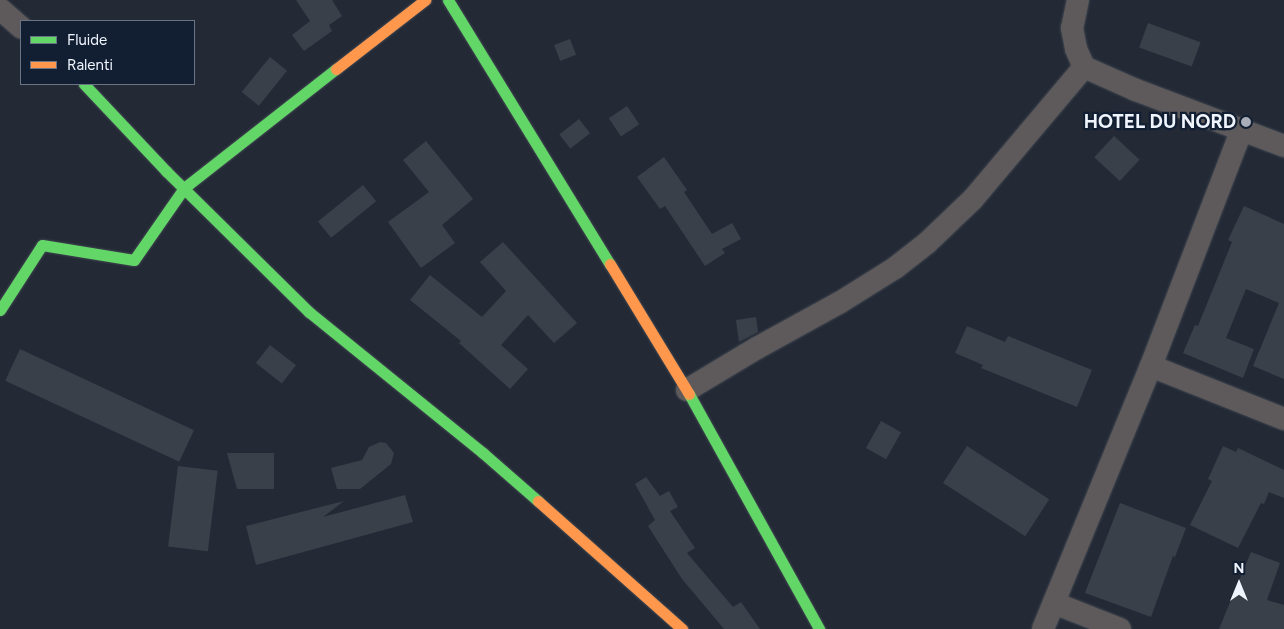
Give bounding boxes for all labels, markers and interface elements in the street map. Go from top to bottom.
legend [20,20,195,85]
text: Fluide [67,31,107,49]
text: Ralenti [67,56,113,74]
place label: HOTEL DU NORD [1084,111,1236,133]
marker: HOTEL DU NORD [1240,116,1252,128]
north arrow [1214,559,1264,609]
text: N [1234,560,1244,577]

